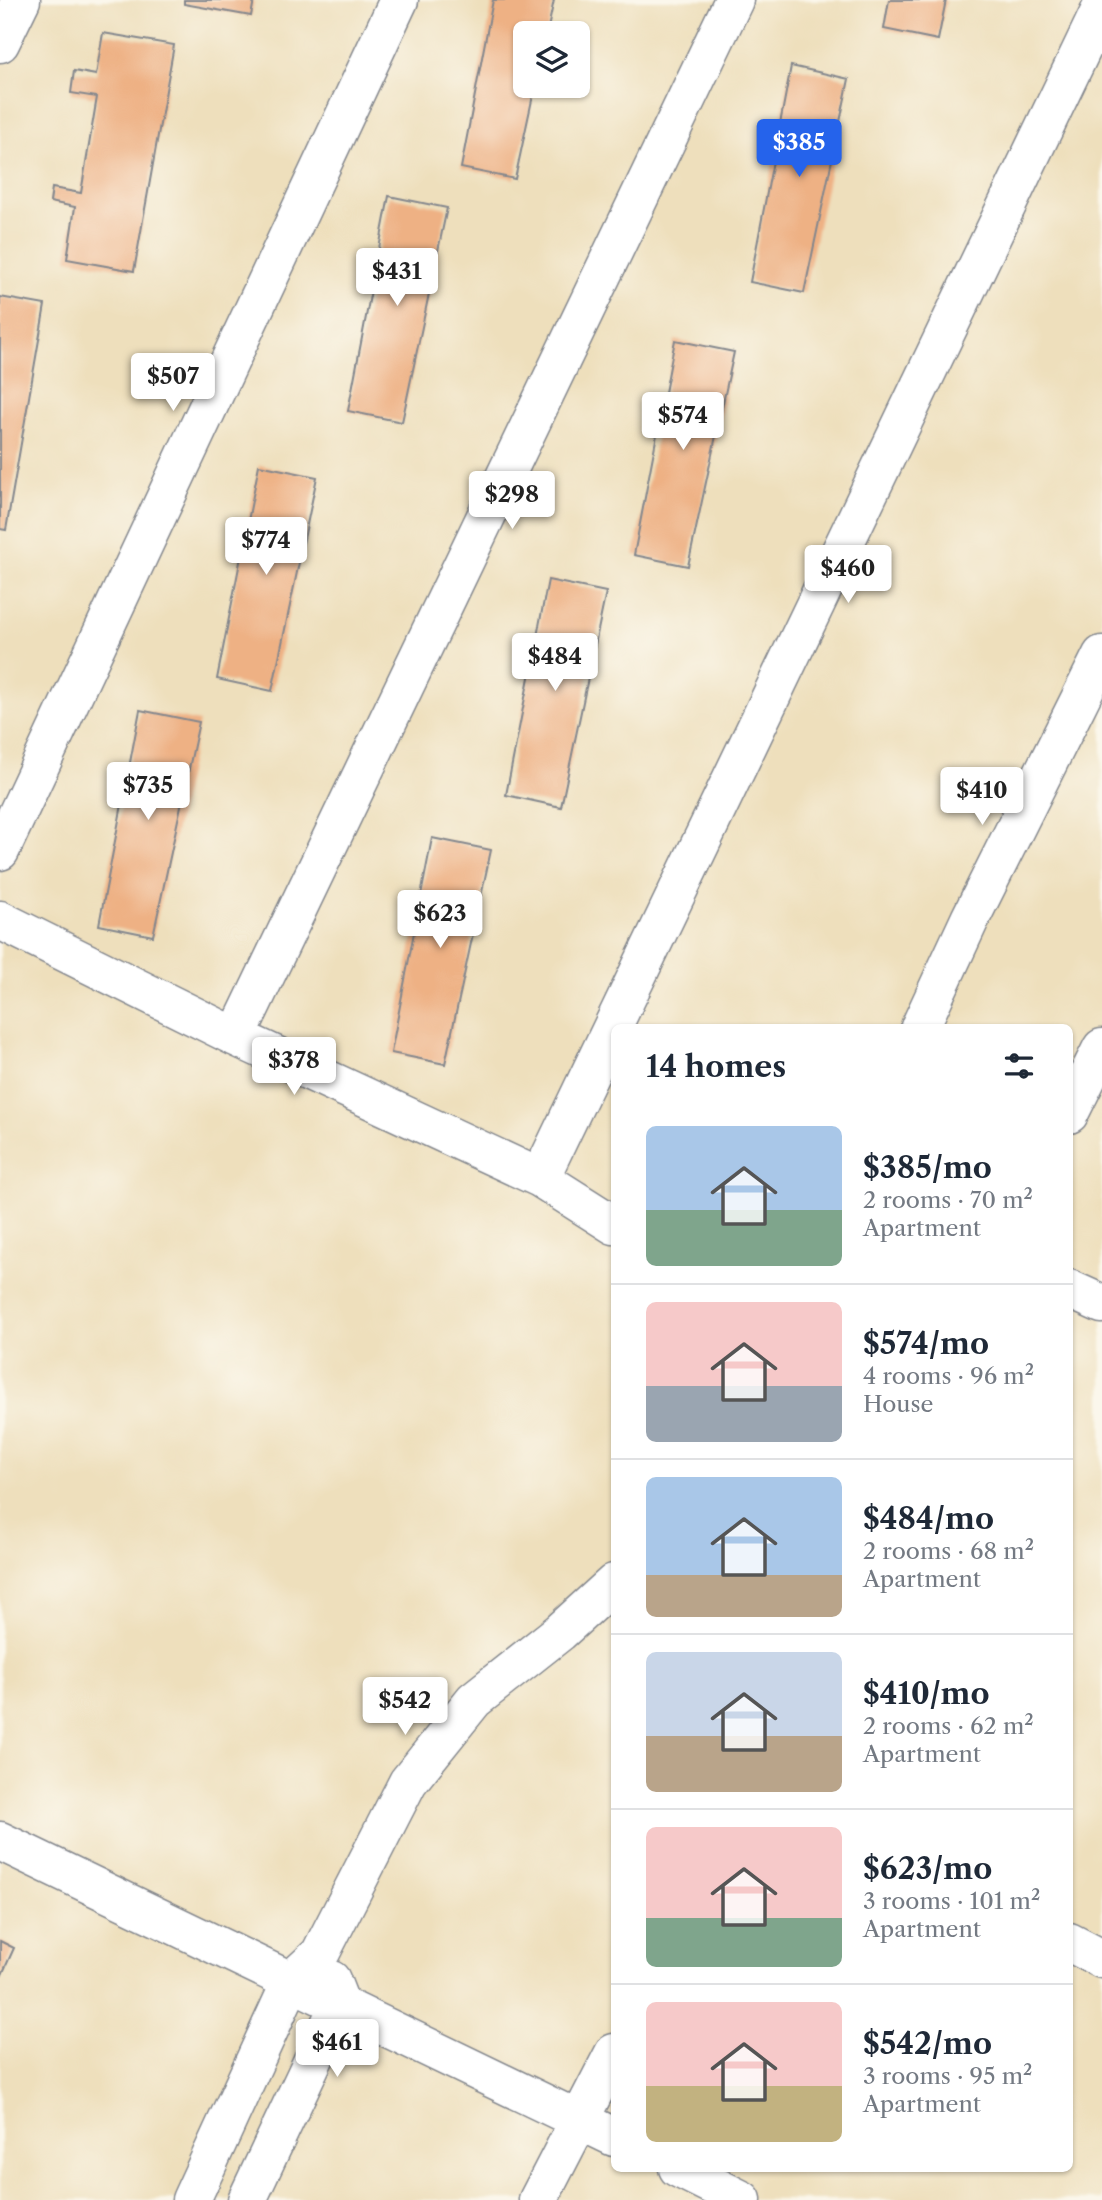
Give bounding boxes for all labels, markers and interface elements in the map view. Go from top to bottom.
map controls [513,21,590,98]
button: layers [513,21,590,98]
pin: $385 [758,120,840,179]
text: $385 [773,128,825,156]
pin: $431 [356,248,438,308]
text: $431 [372,257,422,285]
pin: $507 [132,354,214,413]
text: $507 [147,362,199,390]
pin: $574 [642,392,724,452]
text: $574 [658,401,708,429]
pin: $298 [471,472,553,531]
text: $298 [485,480,539,508]
pin: $774 [225,518,307,577]
text: $774 [241,526,291,554]
pin: $460 [807,546,889,605]
text: $460 [821,554,875,582]
pin: $484 [514,634,596,693]
text: $484 [528,642,582,670]
pin: $735 [107,762,189,822]
pin: $410 [941,768,1023,827]
text: $735 [123,771,173,799]
text: $410 [956,776,1008,804]
pin: $623 [399,890,481,950]
text: $623 [413,899,467,927]
pin: $378 [253,1038,335,1097]
text: $378 [268,1046,320,1074]
icon: filters [1000,1047,1038,1085]
text: 14 homes [646,1048,786,1085]
text: $385/mo [863,1149,992,1186]
icon: home [702,1154,786,1238]
text: 2 rooms · 70 m² [863,1186,1033,1214]
text: Apartment [863,1214,981,1242]
text: $574/mo [863,1325,989,1362]
icon: home [702,1330,786,1414]
text: 4 rooms · 96 m² [863,1362,1034,1390]
text: House [863,1390,933,1418]
text: $484/mo [863,1500,994,1537]
icon: home [702,1505,786,1589]
text: 2 rooms · 68 m² [863,1537,1034,1565]
text: Apartment [863,1565,981,1593]
text: $410/mo [863,1675,990,1712]
pin: $542 [364,1678,446,1737]
icon: home [702,1680,786,1764]
text: $542 [379,1686,431,1714]
text: 2 rooms · 62 m² [863,1712,1034,1740]
text: Apartment [863,1740,981,1768]
text: $623/mo [863,1850,992,1887]
icon: home [702,1855,786,1939]
text: 3 rooms · 101 m² [863,1887,1040,1915]
text: Apartment [863,1915,981,1943]
pin: $461 [296,2020,378,2079]
text: $542/mo [863,2025,992,2062]
text: $461 [312,2028,362,2056]
icon: home [702,2030,786,2114]
text: 3 rooms · 95 m² [863,2062,1032,2090]
text: Apartment [863,2090,981,2118]

